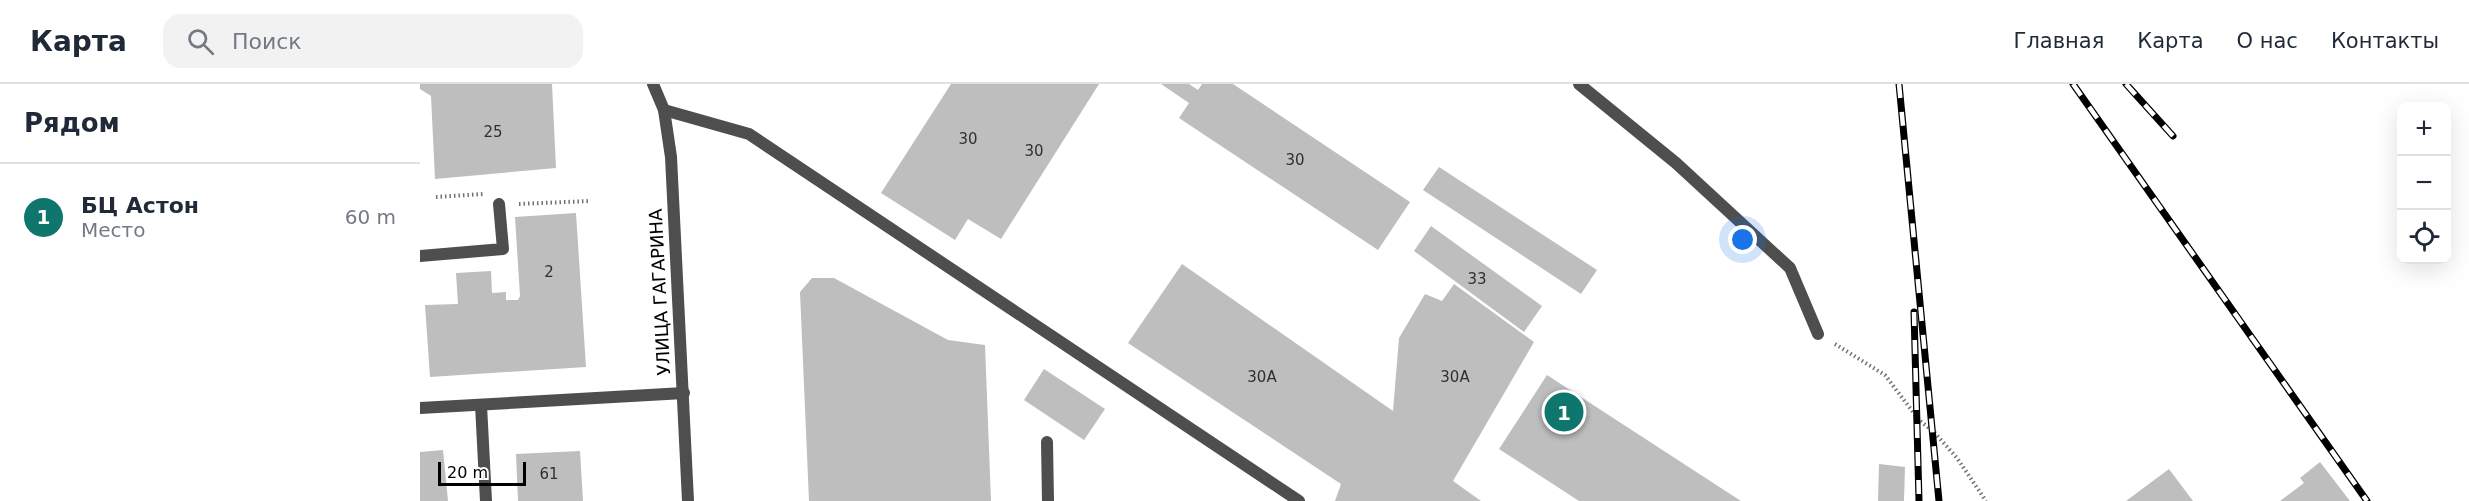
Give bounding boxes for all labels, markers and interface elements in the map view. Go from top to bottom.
search box [163,14,583,68]
text: Карта [30,25,127,58]
icon: search [184,25,217,58]
text: Поиск [232,29,302,54]
text: Главная [2014,29,2104,53]
text: Карта [2137,29,2204,53]
text: О нас [2237,29,2298,53]
text: Контакты [2331,29,2439,53]
map controls [2397,102,2451,264]
button: + [2397,102,2451,156]
text: Рядом [24,108,120,138]
house number: 25 [483,123,503,141]
house number: 30 [958,130,978,148]
house number: 30 [1024,142,1044,160]
house number: 30 [1285,151,1305,169]
button: − [2397,156,2451,210]
text: БЦ Астон [81,193,199,218]
text: 1 [37,205,50,229]
text: 60 m [345,205,396,229]
street label: УЛИЦА ГАГАРИНА [645,208,674,376]
button: locate [2397,210,2451,264]
text: Место [81,218,145,242]
your location [1728,225,1757,254]
house number: 2 [544,263,554,281]
house number: 33 [1467,270,1487,288]
house number: 30А [1247,368,1277,386]
house number: 30А [1440,368,1470,386]
pin: 1 [1544,390,1584,434]
scale bar [438,459,526,486]
text: 20 m [447,463,488,482]
house number: 61 [539,465,559,483]

